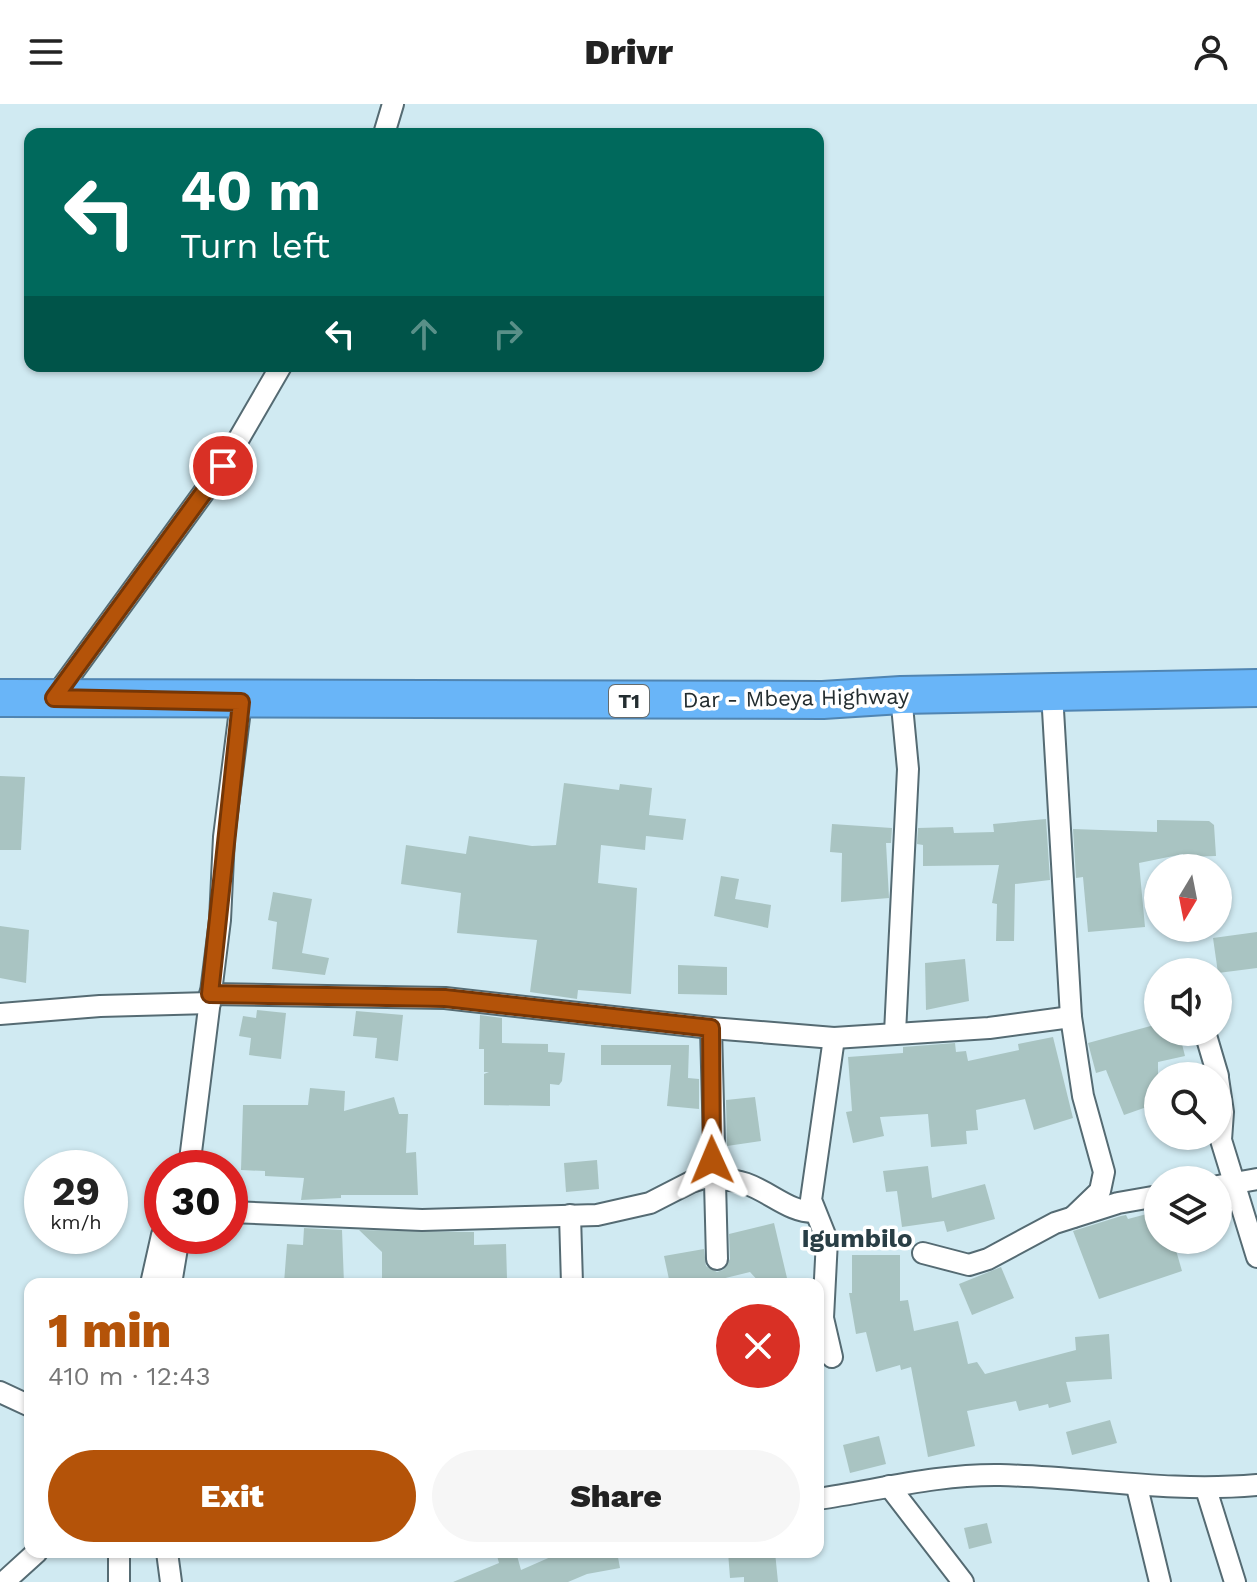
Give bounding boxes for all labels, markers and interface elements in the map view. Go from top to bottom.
icon: menu [24,30,68,74]
icon: person [1189,30,1233,74]
text: Drivr [584,31,673,73]
text: 40 m [180,158,321,224]
icon: left [48,160,152,264]
text: Turn left [180,225,330,267]
icon: left [318,312,362,356]
icon: ahead [402,312,446,356]
icon: right [486,312,530,356]
pin [189,432,257,500]
icon: arrive [201,444,245,488]
street label: Dar - Mbeya Highway [682,684,910,712]
road number: T1 [609,685,649,717]
north arrow [1144,854,1232,942]
map controls [1144,854,1232,1254]
button: sound [1144,958,1232,1046]
button: search [1144,1062,1232,1150]
position arrow [670,1118,754,1202]
speed limit sign: 30 [144,1150,248,1254]
button: layers [1144,1166,1232,1254]
text: 29 [52,1168,100,1215]
text: km/h [50,1210,102,1234]
district label: Igumbilo [801,1223,913,1253]
text: 1 min [48,1302,171,1359]
button: close [716,1304,800,1388]
text: 410 m · 12:43 [48,1361,211,1391]
button: Exit [48,1450,416,1542]
button: Share [432,1450,800,1542]

